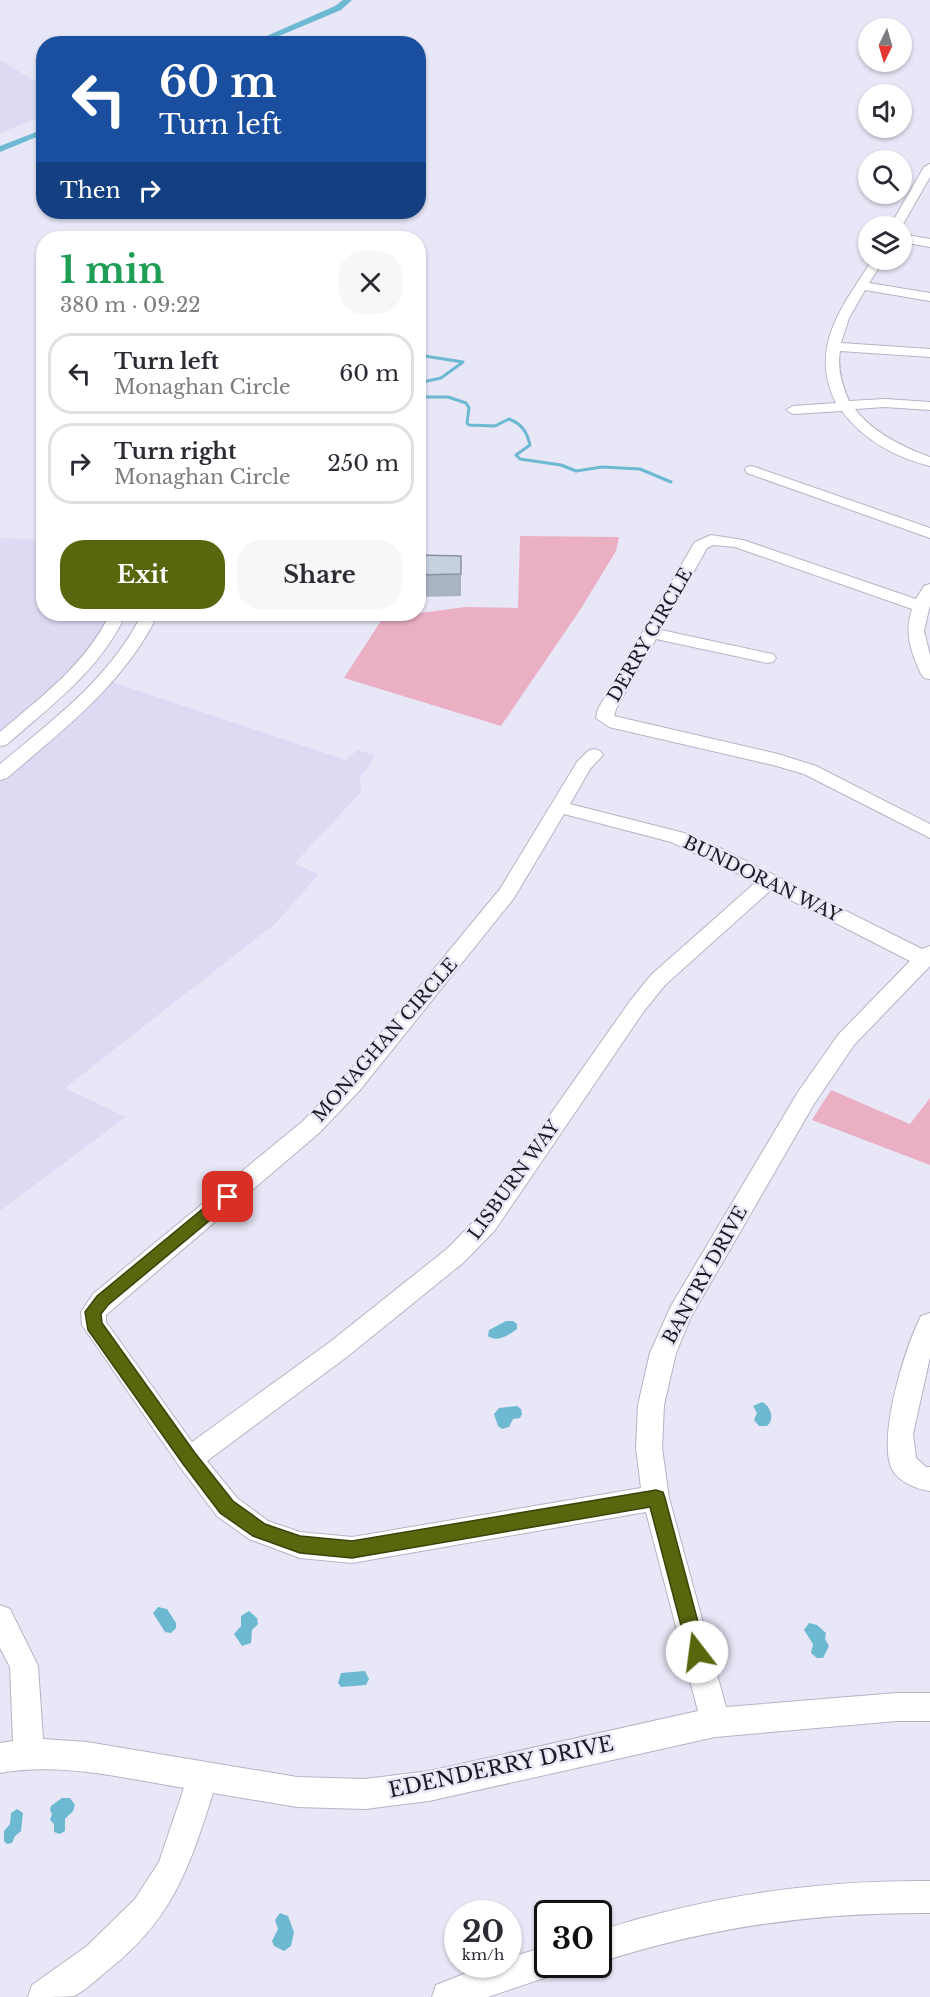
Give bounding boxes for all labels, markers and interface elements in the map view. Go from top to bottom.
north arrow [858,18,912,72]
map controls [858,18,912,270]
text: 60 m [159,56,277,108]
icon: left [60,60,138,138]
button: sound [858,84,912,138]
text: Turn left [159,108,282,141]
button: search [858,150,912,204]
icon: right [133,174,166,207]
text: Then [60,177,121,204]
button: layers [858,216,912,270]
text: 1 min [60,248,164,293]
button: close [339,251,402,314]
text: 380 m · 09:22 [60,293,201,317]
text: Turn left [114,348,219,375]
icon: left [63,357,96,390]
text: 60 m [339,360,399,387]
text: Monaghan Circle [114,375,290,399]
text: Turn right [114,438,236,465]
icon: right [63,447,96,480]
text: 250 m [327,450,399,477]
text: Monaghan Circle [114,465,290,489]
button: Exit [60,540,225,609]
button: Share [237,540,402,609]
street label: DERRY CIRCLE [603,564,697,706]
street label: BUNDORAN WAY [680,831,845,927]
street label: MONAGHAN CIRCLE [308,954,462,1126]
street label: LISBURN WAY [463,1116,565,1244]
pin [202,1171,253,1222]
icon: arrive [211,1180,244,1213]
street label: BANTRY DRIVE [658,1202,752,1348]
position arrow [665,1620,729,1684]
street label: EDENDERRY DRIVE [386,1730,616,1804]
speed limit sign: 30 [534,1900,612,1978]
text: 20 [462,1913,504,1950]
text: km/h [462,1945,504,1964]

